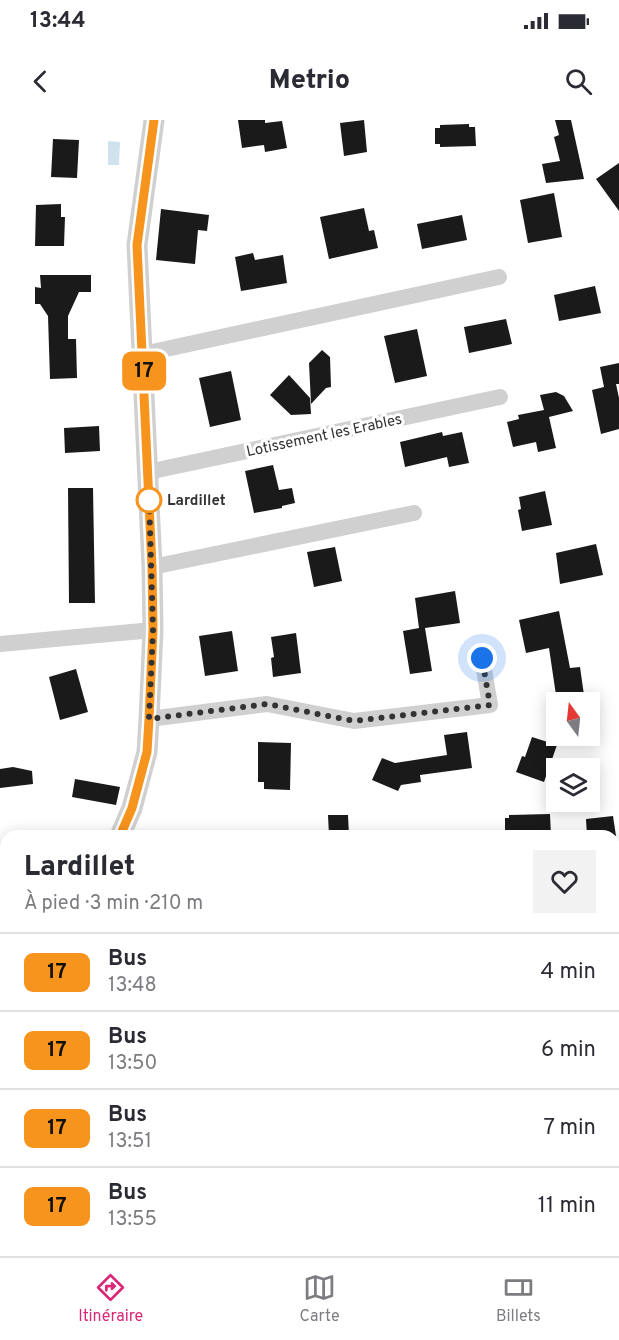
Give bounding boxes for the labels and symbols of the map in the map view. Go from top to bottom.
line badge: 17 [117,352,171,390]
street label: Lotissement les Erables [245,411,404,462]
marker: Lardillet [136,487,162,513]
place label: Lardillet [167,492,226,511]
your location [467,643,497,673]
north arrow [546,692,600,746]

